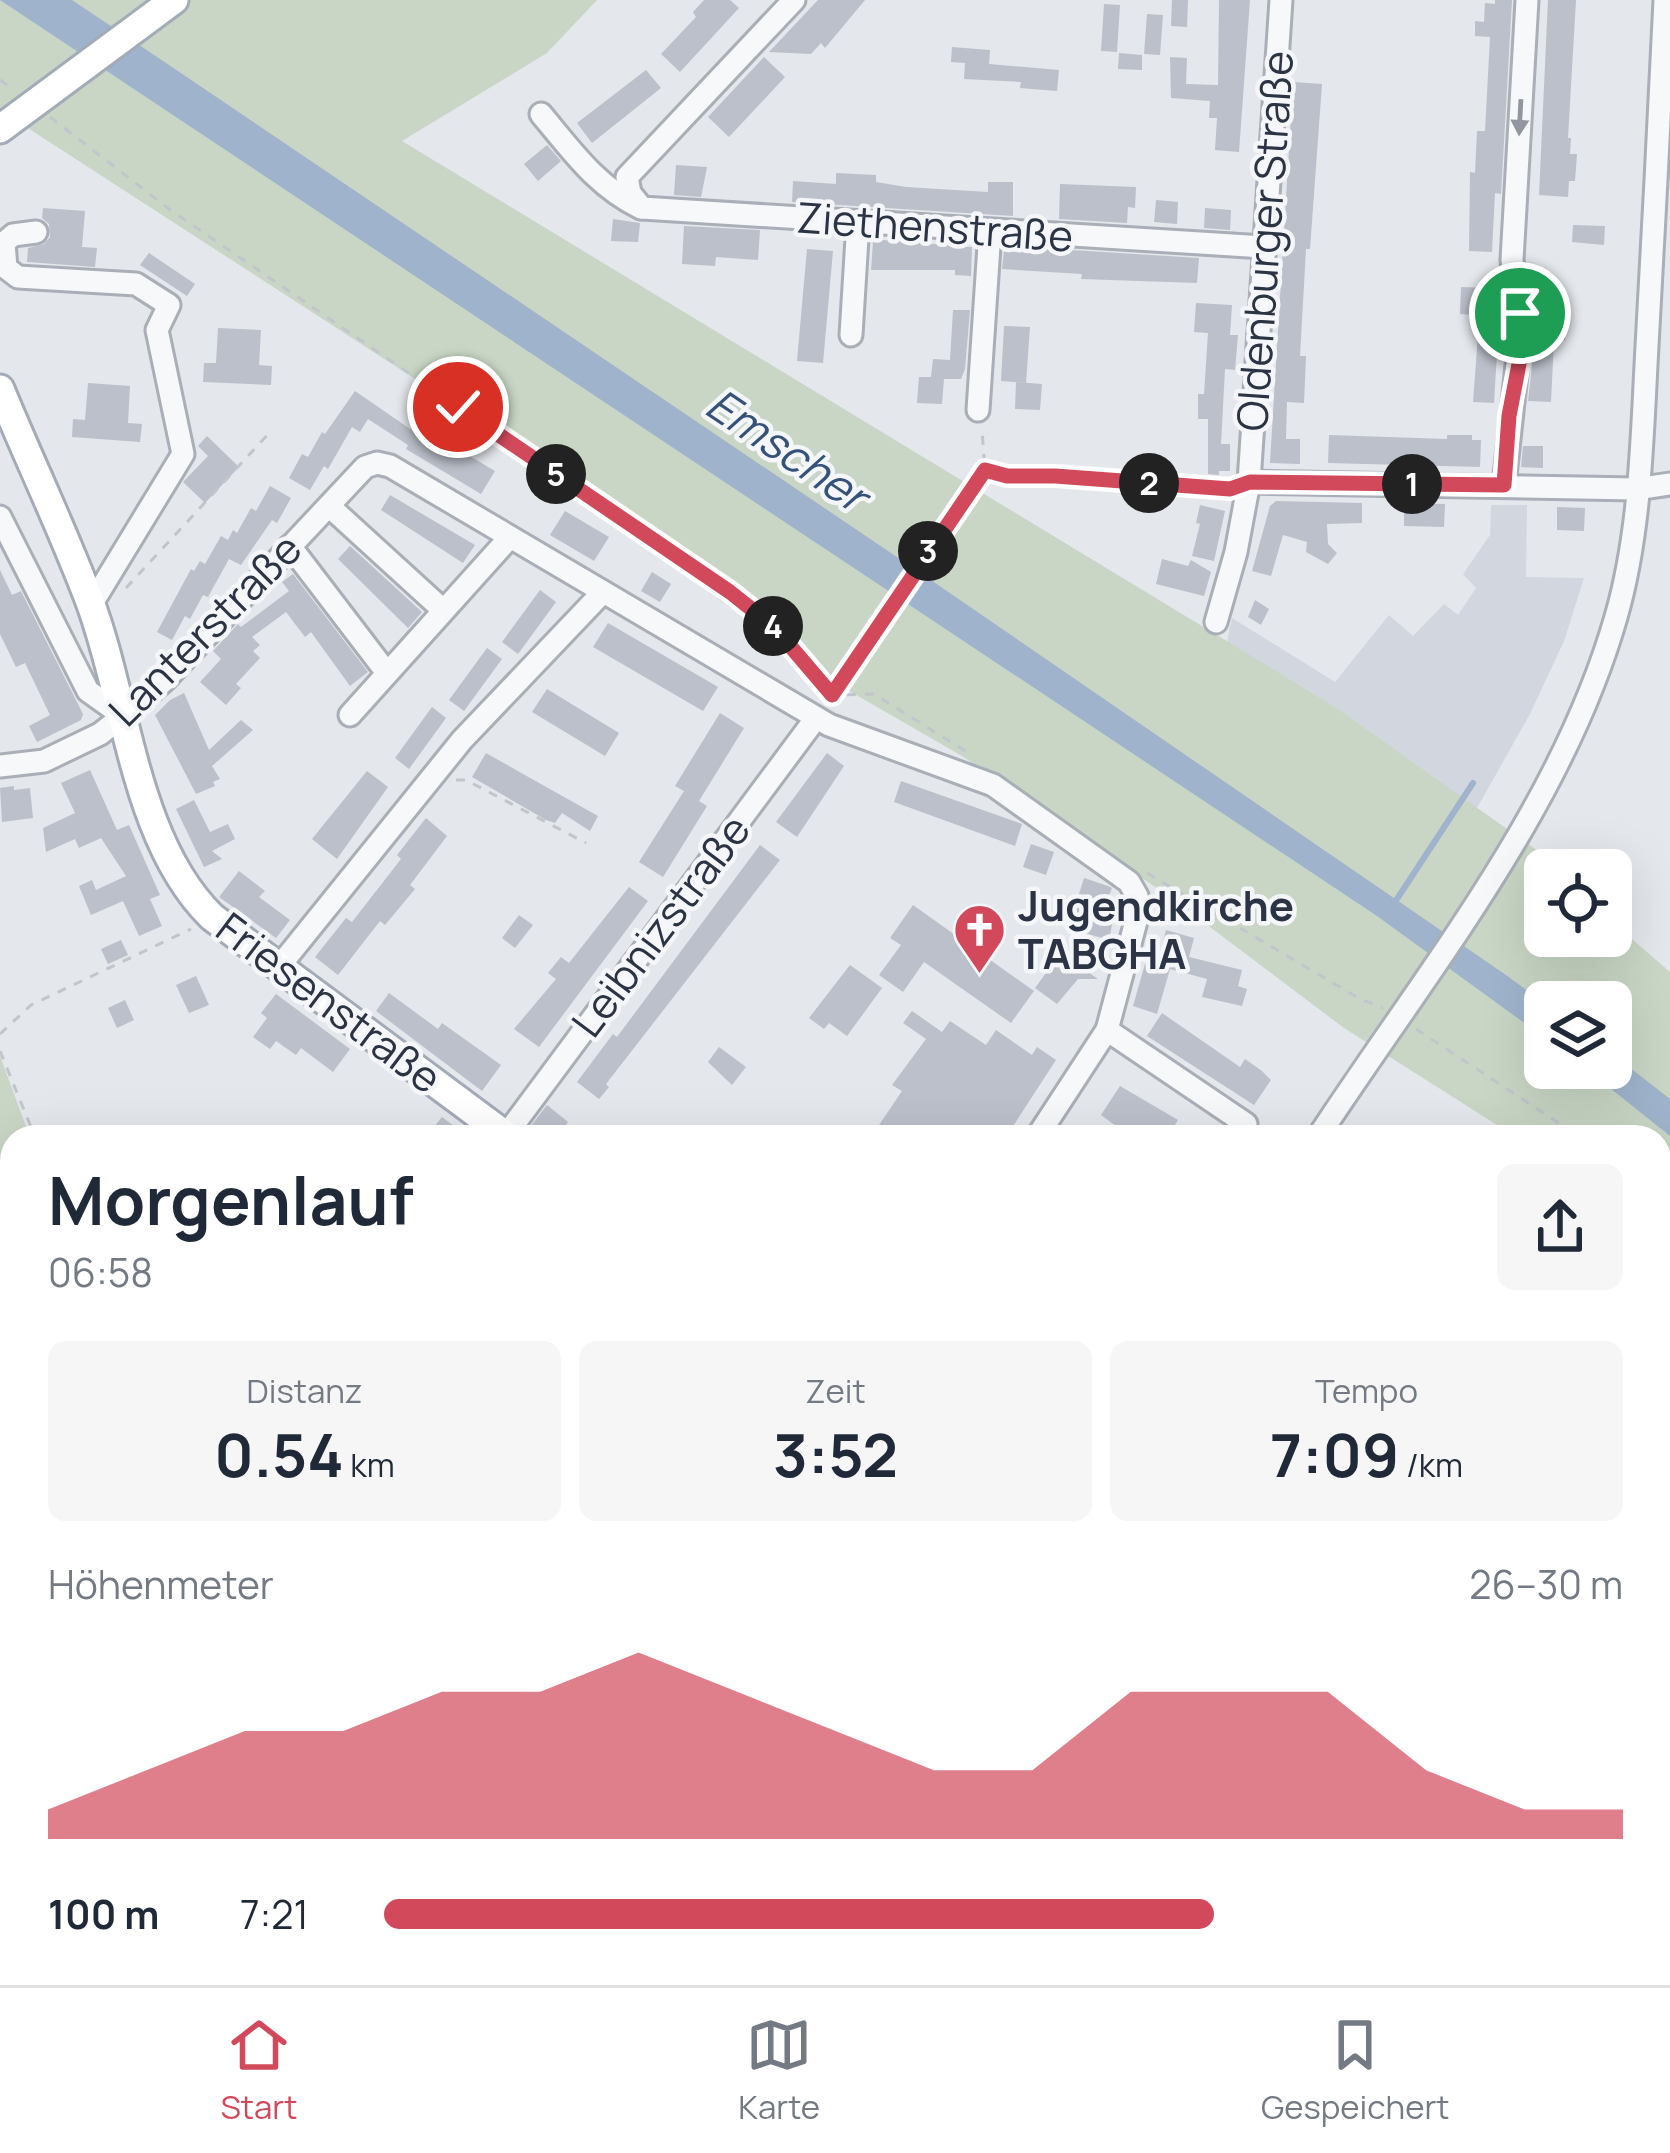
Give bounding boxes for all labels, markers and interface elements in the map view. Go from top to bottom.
street label: Oldenburger Straße [1222,49,1306,433]
one-way arrow [1511,99,1530,136]
street label: Ziethenstraße [795,187,1075,265]
pin [1469,262,1571,364]
icon: arrive [1487,280,1553,346]
pin [407,356,509,458]
water label: Emscher [695,373,885,529]
icon: check [425,374,491,440]
pin: 5 [526,444,586,504]
text: 5 [546,451,566,496]
pin: 2 [1119,453,1179,513]
pin: 1 [1382,454,1442,514]
text: 2 [1139,460,1159,505]
text: 1 [1405,461,1419,506]
street label: Lanterstraße [95,520,313,738]
pin: 3 [898,521,958,581]
text: 3 [918,528,938,573]
pin: 4 [743,596,803,656]
text: 4 [763,603,783,648]
street label: Leibnizstraße [558,803,763,1048]
map controls [1524,849,1632,1089]
button: locate [1524,849,1632,957]
place label: Jugendkirche TABGHA [1018,876,1294,982]
street label: Friesenstraße [205,898,454,1106]
church icon: Jugendkirche TABGHA [951,902,1007,976]
button: layers [1524,981,1632,1089]
text: Morgenlauf [48,1155,414,1245]
button: share [1497,1164,1623,1290]
text: 06:58 [48,1245,153,1299]
text: Distanz [247,1368,362,1413]
text: Zeit [805,1368,866,1413]
text: Tempo [1315,1368,1418,1413]
text: 0.54 [214,1413,344,1495]
text: 3:52 [773,1413,898,1495]
text: 7:09 [1270,1413,1399,1495]
text: km [344,1442,395,1487]
text: /km [1399,1442,1463,1487]
text: Höhenmeter [48,1557,274,1611]
text: 26–30 m [1469,1557,1623,1611]
text: 100 m [48,1887,159,1941]
text: 7:21 [240,1887,309,1941]
tab: Start [220,2012,297,2129]
tab: Karte [738,2012,820,2129]
tab: Gespeichert [1261,2012,1450,2129]

